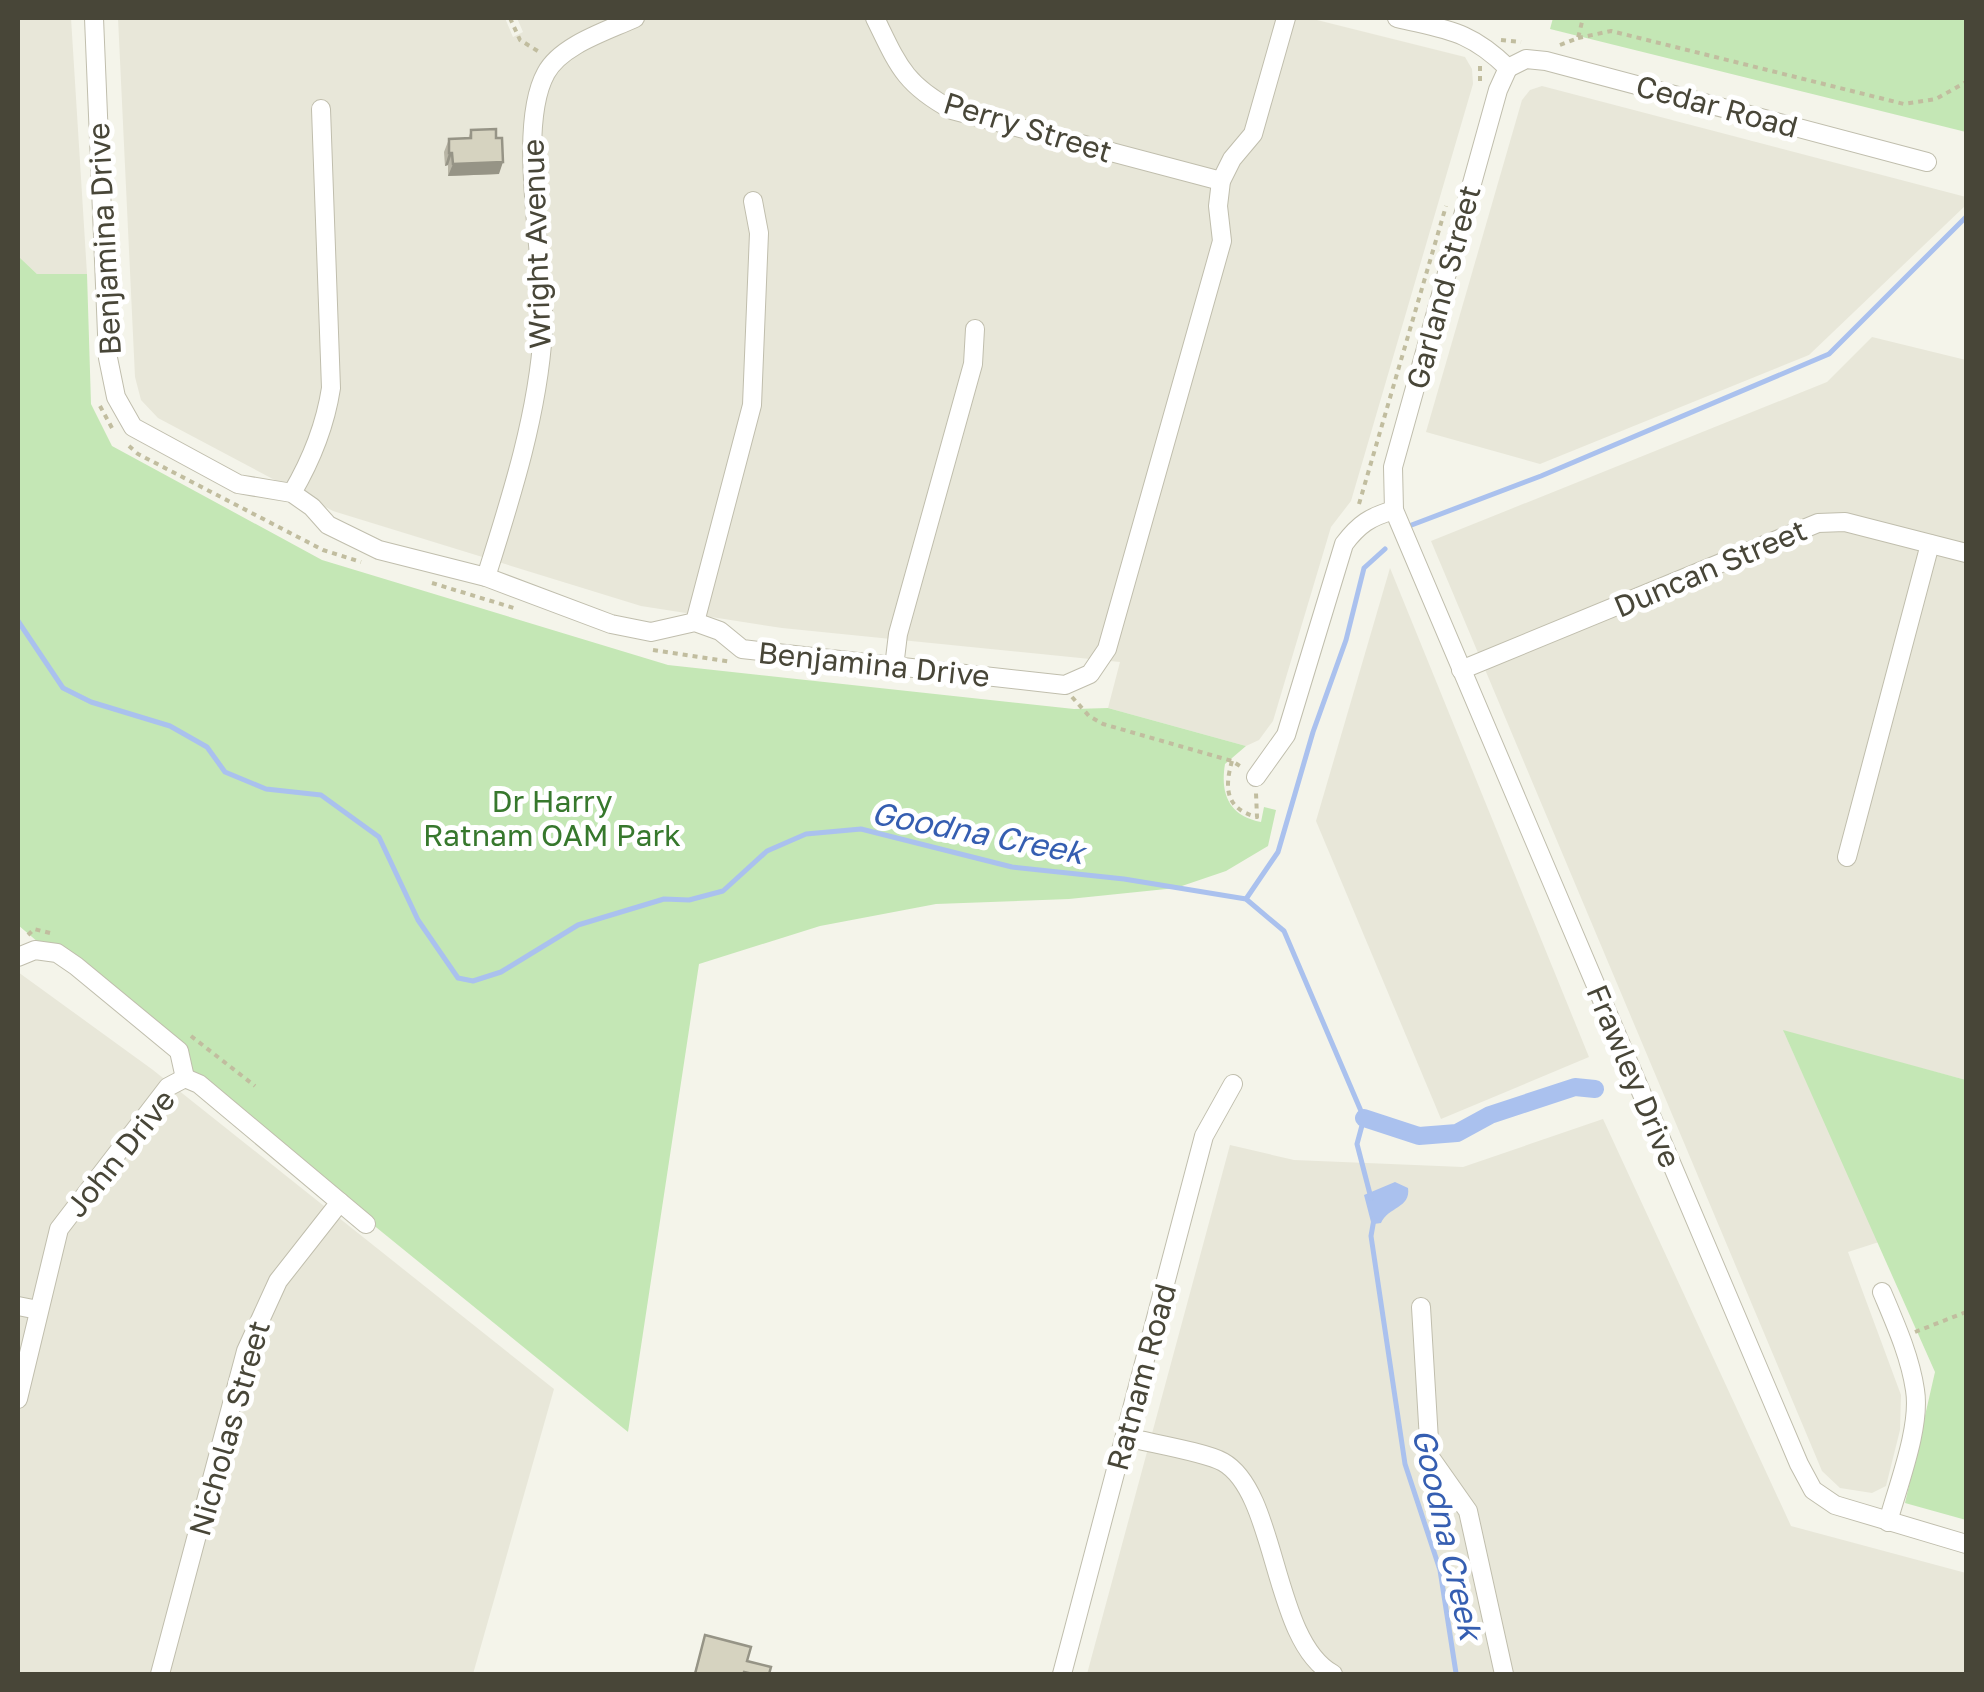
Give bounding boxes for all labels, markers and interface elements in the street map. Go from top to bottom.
street label: Cedar Road [1632,67,1802,145]
street label: Perry Street [939,84,1117,170]
street label: Benjamina Drive [80,122,128,356]
street label: Wright Avenue [514,138,558,350]
street label: Garland Street [1398,181,1488,393]
street label: Duncan Street [1608,511,1812,625]
street label: Benjamina Drive [756,634,992,694]
park label: Dr Harry Ratnam OAM Park [423,783,681,853]
water label: Goodna Creek [869,793,1090,872]
street label: Frawley Drive [1579,979,1689,1173]
street label: John Drive [58,1082,182,1224]
street label: Ratnam Road [1099,1280,1183,1474]
street label: Nicholas Street [181,1316,277,1540]
water label: Goodna Creek [1405,1425,1491,1646]

